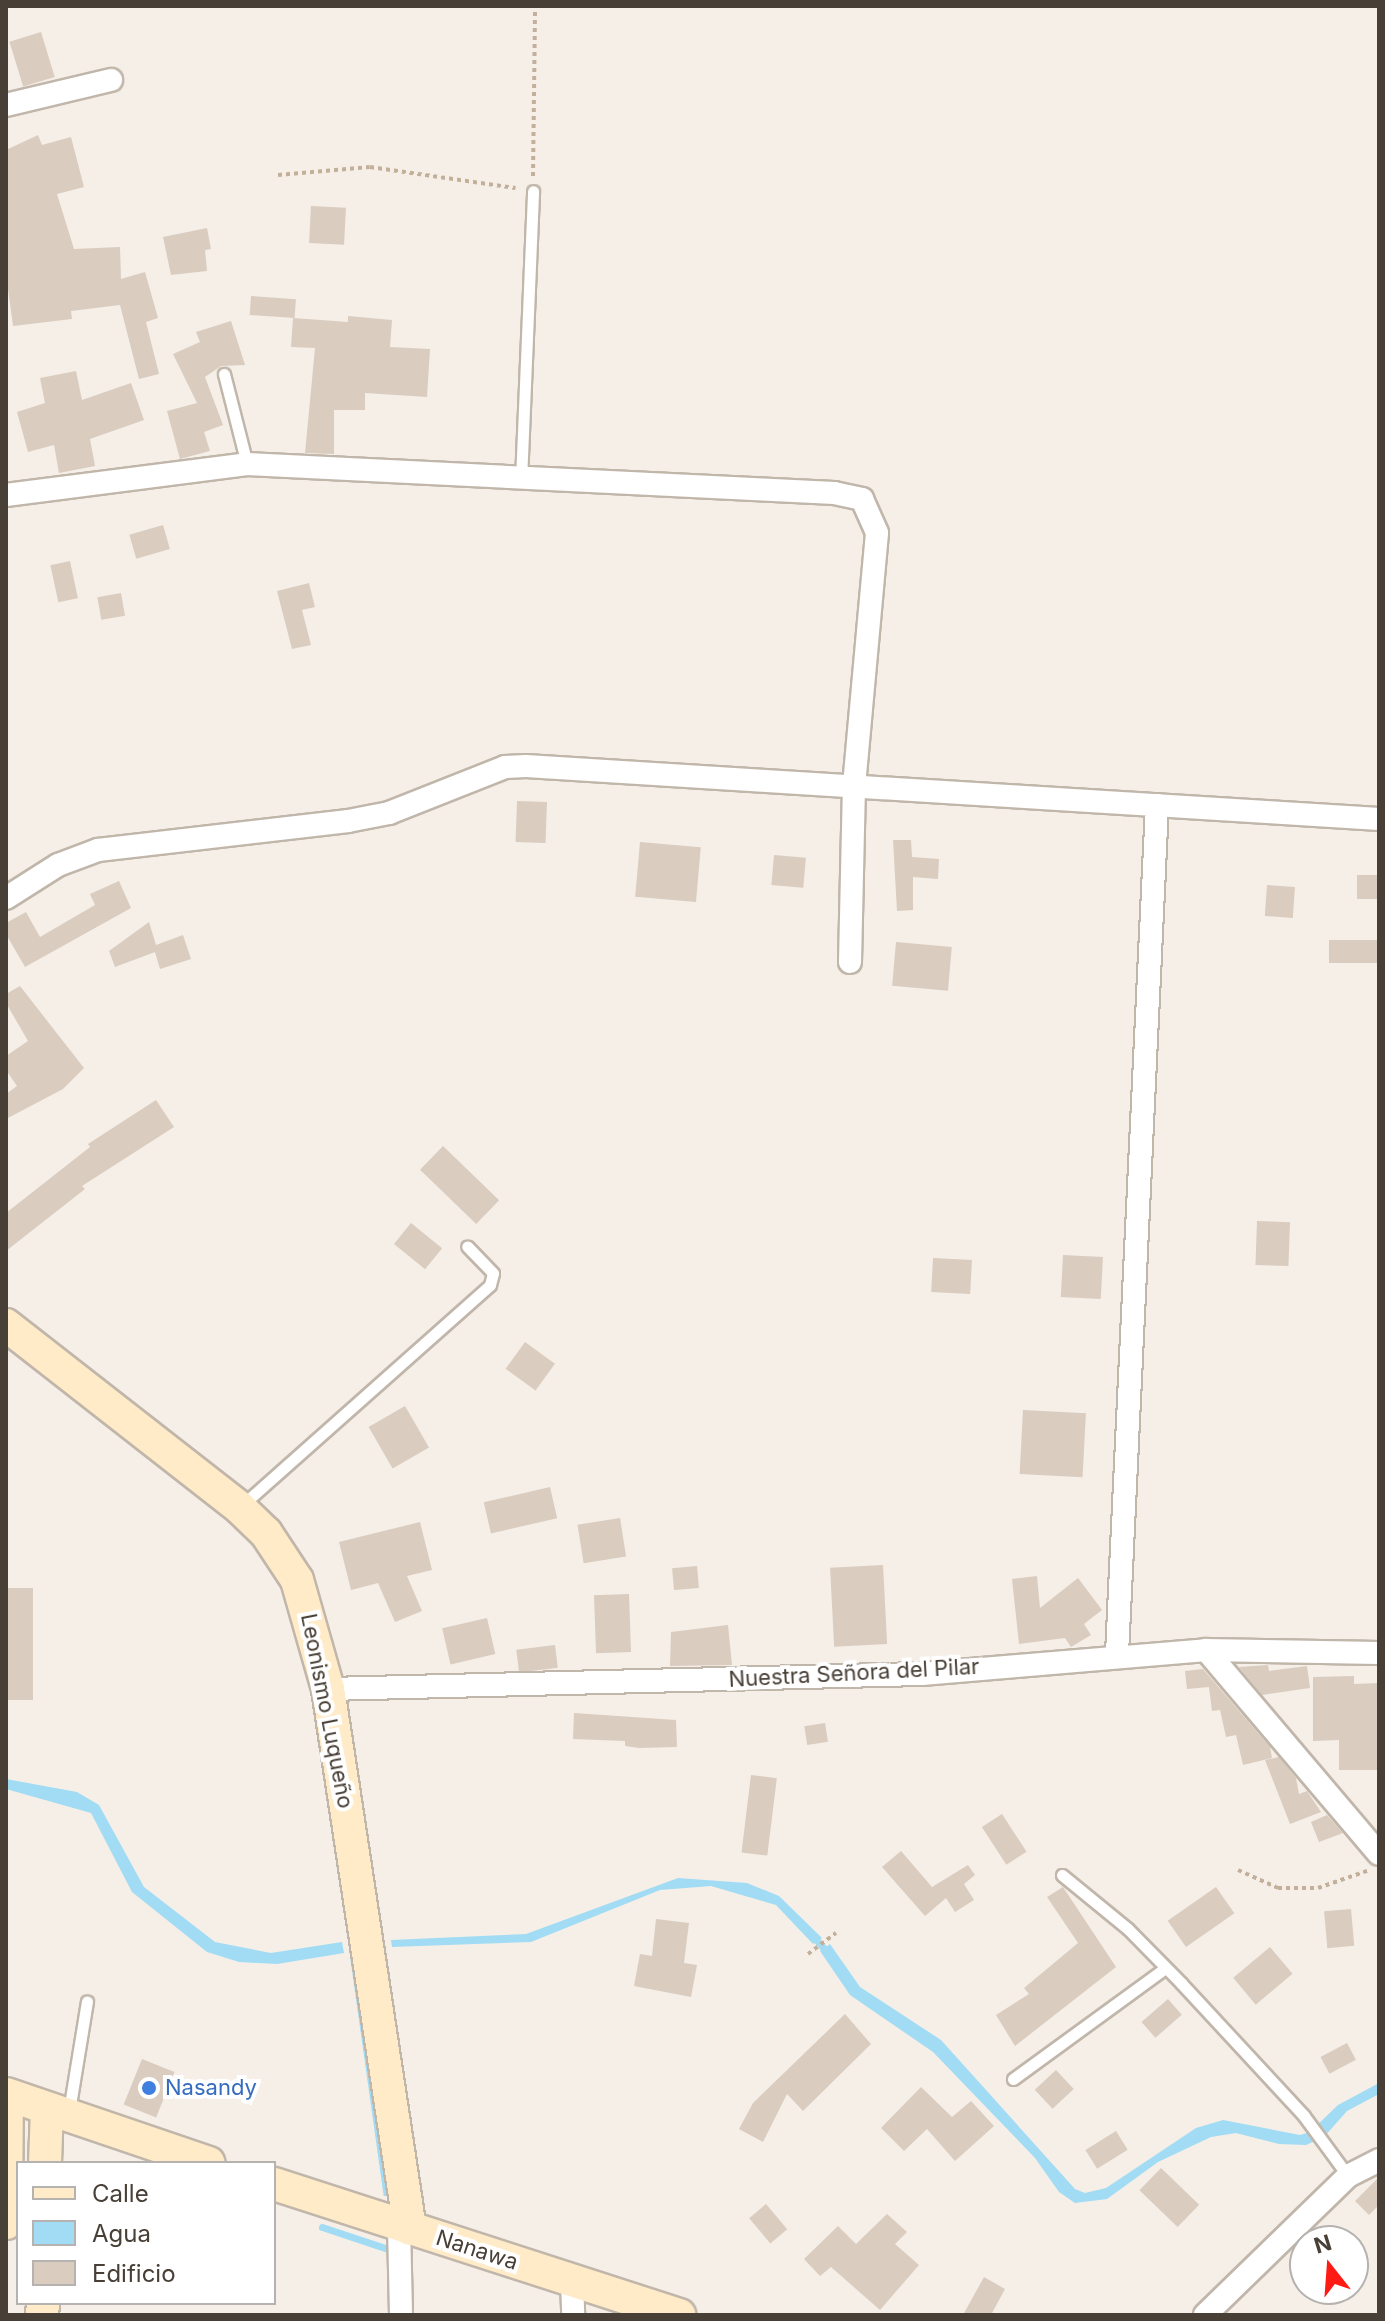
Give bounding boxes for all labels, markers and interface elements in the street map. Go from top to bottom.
street label: Leonismo Luqueño [295,1611,359,1811]
street label: Nuestra Señora del Pilar [728,1653,980,1693]
place label: Nasandy [165,2075,257,2101]
marker: Nasandy [140,2079,158,2097]
legend [16,2161,276,2305]
text: Calle [92,2179,149,2208]
text: Agua [92,2219,151,2248]
street label: Nanawa [433,2224,521,2276]
north arrow [1289,2225,1369,2305]
text: N [1311,2229,1334,2259]
text: Edificio [92,2259,176,2288]

